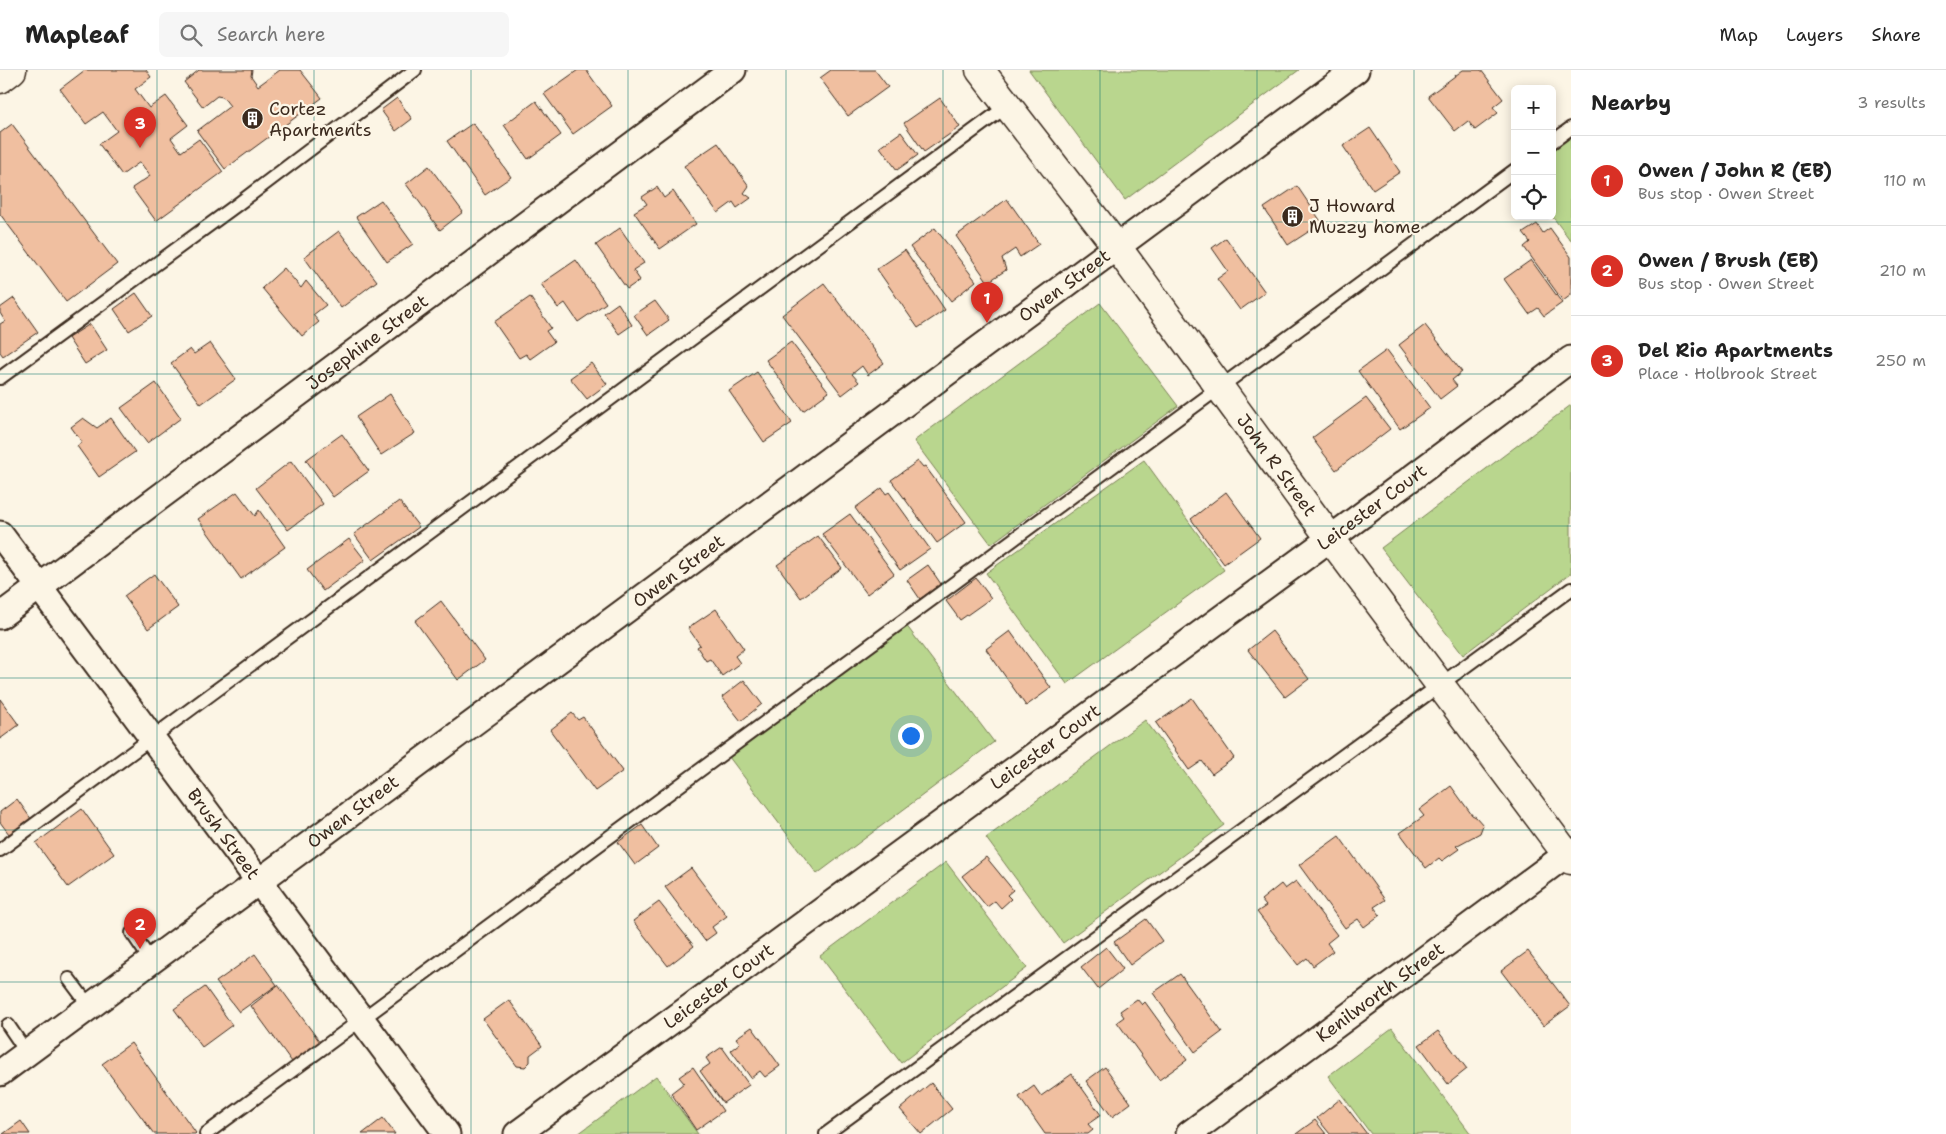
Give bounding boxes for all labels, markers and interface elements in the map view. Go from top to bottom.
search box [159,12,509,57]
text: Mapleaf [25,19,129,51]
icon: search [177,21,205,49]
text: Search here [217,22,325,47]
text: Map [1720,23,1758,47]
text: Layers [1786,23,1843,47]
text: Share [1871,23,1921,47]
map controls [1511,85,1556,220]
button: + [1511,85,1556,130]
text: Nearby [1591,89,1671,117]
text: 3 results [1857,92,1926,113]
place label: Cortez Apartments [269,97,372,142]
pin: 3 [124,107,156,148]
building icon: Cortez Apartments [241,107,265,131]
button: − [1511,130,1556,175]
text: Owen / John R (EB) [1638,158,1832,183]
text: 1 [1603,170,1611,191]
text: 110 m [1883,170,1926,191]
button: locate [1511,175,1556,220]
text: Bus stop · Owen Street [1638,183,1815,204]
place label: J Howard Muzzy home [1309,194,1421,239]
building icon: J Howard Muzzy home [1281,204,1305,228]
street label: Owen Street [1014,244,1115,328]
text: Owen / Brush (EB) [1638,248,1818,273]
text: 2 [1601,260,1613,281]
text: 210 m [1879,260,1926,281]
text: Bus stop · Owen Street [1638,273,1815,294]
pin: 1 [971,282,1003,323]
street label: Josephine Street [301,289,433,396]
text: Del Rio Apartments [1638,338,1833,363]
text: 3 [1601,350,1613,371]
text: 250 m [1875,350,1926,371]
text: Place · Holbrook Street [1638,363,1817,384]
street label: John R Street [1231,409,1322,521]
street label: Leicester Court [1312,459,1432,556]
street label: Owen Street [628,529,729,613]
street label: Leicester Court [985,699,1105,795]
your location [898,723,924,749]
street label: Owen Street [302,770,404,854]
street label: Brush Street [182,784,265,884]
pin: 2 [124,908,156,949]
street label: Kenilworth Street [1311,937,1449,1048]
street label: Leicester Court [659,938,779,1035]

